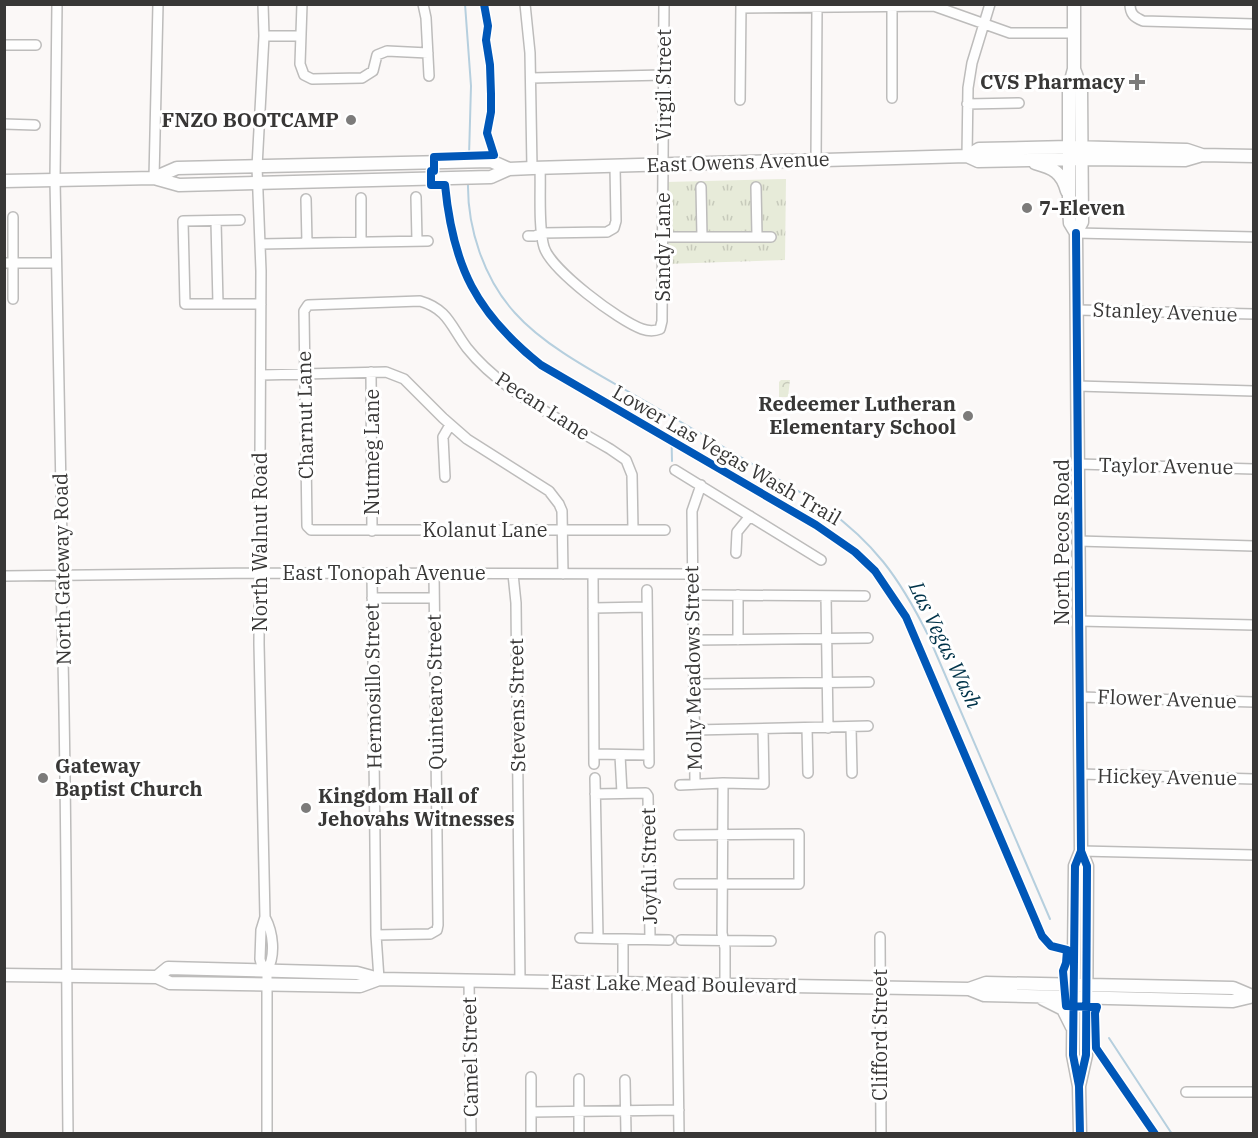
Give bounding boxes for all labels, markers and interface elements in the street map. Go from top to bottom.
street label: Virgil Street [650,29,677,141]
place label: CVS Pharmacy [980,68,1126,95]
marker: CVS Pharmacy [1130,75,1144,89]
place label: FNZO BOOTCAMP [162,106,339,133]
marker: FNZO BOOTCAMP [344,113,358,127]
street label: East Owens Avenue [646,145,830,178]
street label: Sandy Lane [649,192,676,302]
place label: 7-Eleven [1039,194,1125,221]
marker: 7-Eleven [1020,201,1034,215]
street label: Stanley Avenue [1092,295,1238,328]
street label: Charnut Lane [290,351,319,479]
street label: Pecan Lane [491,365,596,446]
street label: Lower Las Vegas Wash Trail [608,378,846,531]
street label: Nutmeg Lane [358,389,385,515]
place label: Redeemer Lutheran Elementary School [758,390,956,440]
marker: Redeemer Lutheran Elementary School [961,409,975,423]
street label: Taylor Avenue [1098,451,1234,480]
street label: North Walnut Road [246,452,273,632]
street label: North Pecos Road [1048,459,1075,625]
street label: North Gateway Road [46,473,77,665]
street label: Kolanut Lane [423,516,548,543]
street label: East Tonopah Avenue [282,559,486,586]
street label: Molly Meadows Street [677,565,708,771]
water label: Las Vegas Wash [903,575,989,713]
street label: Hermosillo Street [358,603,387,769]
street label: Quintearo Street [420,614,449,770]
street label: Stevens Street [502,638,531,772]
street label: Flower Avenue [1097,683,1237,714]
place label: Gateway Baptist Church [55,752,202,802]
street label: Hickey Avenue [1097,762,1237,791]
marker: Gateway Baptist Church [36,771,50,785]
place label: Kingdom Hall of Jehovahs Witnesses [318,782,515,832]
marker: Kingdom Hall of Jehovahs Witnesses [299,801,313,815]
street label: Joyful Street [634,807,663,925]
street label: East Lake Mead Boulevard [550,968,798,999]
street label: Clifford Street [866,969,893,1101]
street label: Camel Street [455,997,484,1117]

